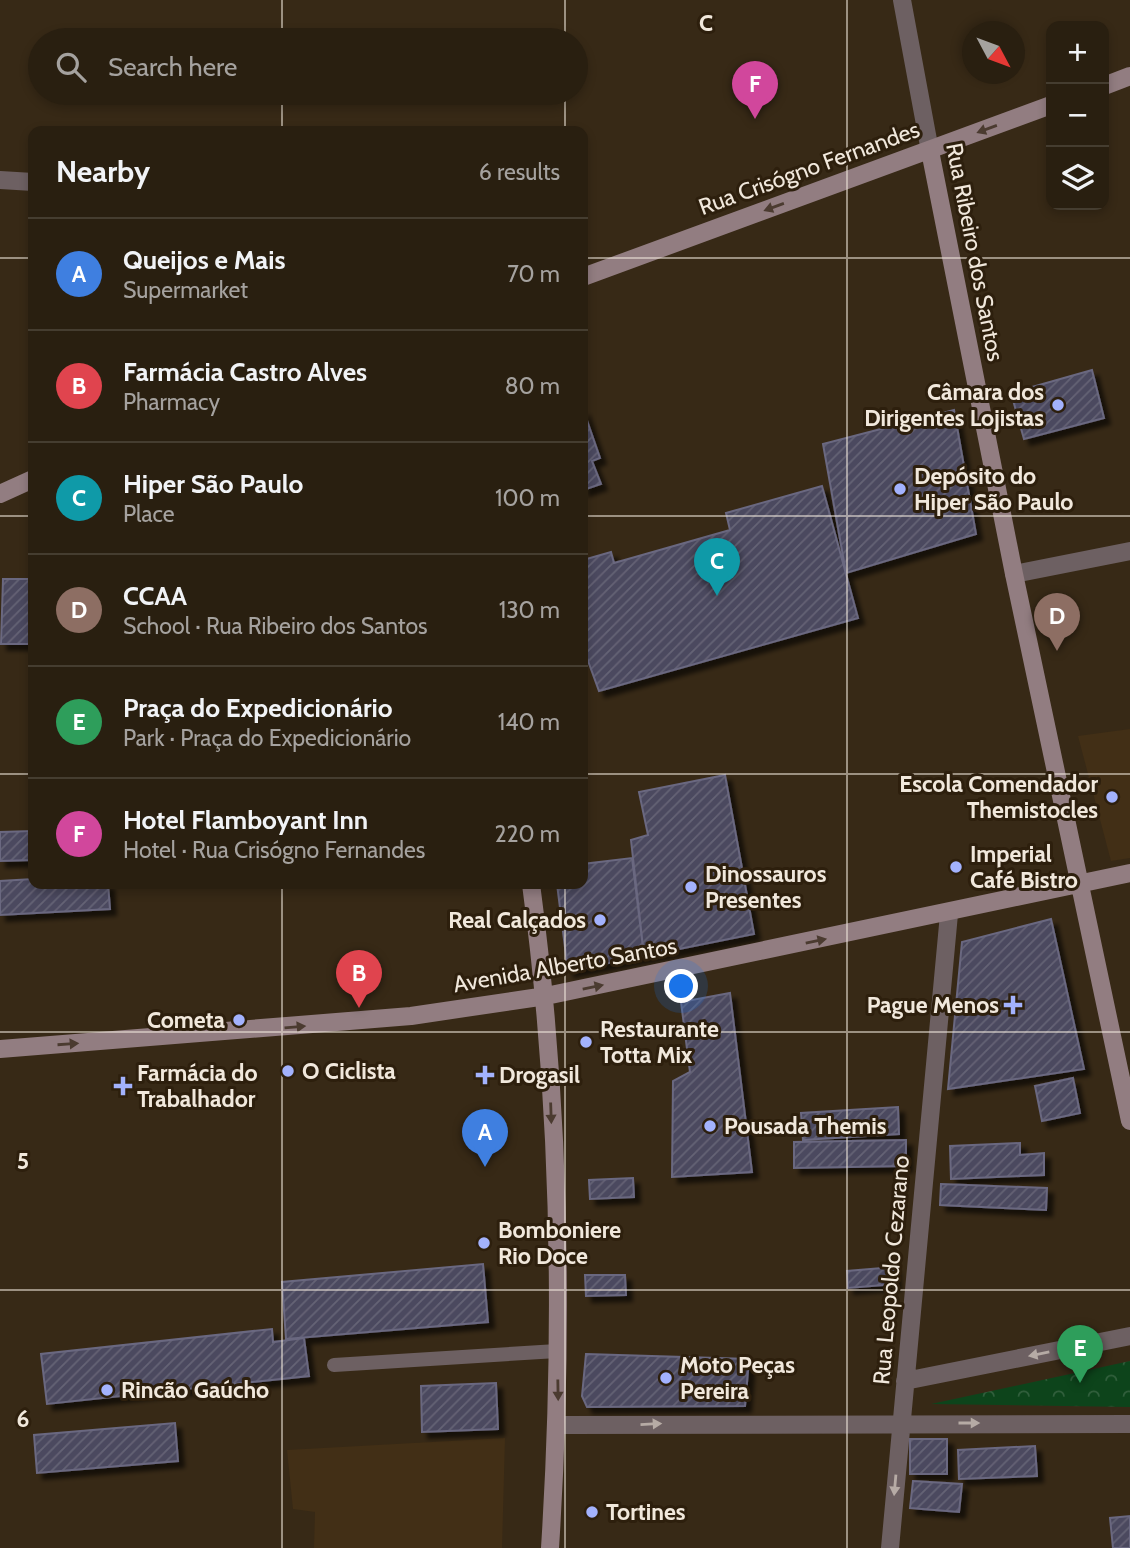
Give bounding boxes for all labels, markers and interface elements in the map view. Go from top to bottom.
text: C [699,9,713,37]
north arrow [962,21,1025,84]
map controls [1046,21,1109,210]
button: + [1046,21,1109,84]
search box [28,28,588,105]
icon: search [52,48,90,86]
text: Search here [108,51,237,83]
pin: F [732,61,778,119]
button: − [1046,84,1109,147]
street label: Rua Crisógno Fernandes [695,115,923,221]
one-way arrow [977,124,998,135]
street label: Rua Ribeiro dos Santos [940,140,1010,364]
button: layers [1046,147,1109,210]
text: Nearby [56,153,150,190]
text: 6 results [479,158,560,186]
one-way arrow [763,202,784,213]
text: Queijos e Mais [123,244,285,276]
text: A [72,260,86,288]
text: 70 m [507,260,560,288]
text: Supermarket [123,276,248,304]
text: Farmácia Castro Alves [123,356,367,388]
text: B [72,372,86,400]
text: 80 m [505,372,560,400]
place label: Câmara dos Dirigentes Lojistas [864,378,1044,432]
text: Pharmacy [123,388,220,416]
marker: Câmara dos Dirigentes Lojistas [1050,397,1066,413]
place label: Depósito do Hiper São Paulo [914,462,1073,516]
text: Hiper São Paulo [123,468,303,500]
marker: Depósito do Hiper São Paulo [892,481,908,497]
text: C [72,484,86,512]
text: 100 m [495,484,560,512]
text: Place [123,500,175,528]
pin: C [694,538,740,596]
text: CCAA [123,580,187,612]
pin: D [1034,593,1080,651]
text: D [71,596,87,624]
text: 130 m [499,596,560,624]
text: School · Rua Ribeiro dos Santos [123,612,428,640]
text: Praça do Expedicionário [123,692,393,724]
text: E [72,708,86,736]
text: 140 m [498,708,560,736]
text: Park · Praça do Expedicionário [123,724,411,752]
place label: Escola Comendador Themistocles [899,770,1098,824]
marker: Escola Comendador Themistocles [1104,789,1120,805]
text: Hotel Flamboyant Inn [123,804,368,836]
text: F [73,820,85,848]
text: 220 m [494,820,560,848]
text: Hotel · Rua Crisógno Fernandes [123,836,425,864]
place label: Imperial Café Bistro [970,840,1078,894]
marker: Imperial Café Bistro [948,859,964,875]
place label: Dinossauros Presentes [705,860,827,914]
marker: Dinossauros Presentes [683,879,699,895]
place label: Real Calçados [448,906,586,934]
marker: Real Calçados [592,912,608,928]
street label: Avenida Alberto Santos [451,932,679,998]
one-way arrow [805,936,827,947]
pin: B [336,950,382,1008]
your location [664,969,698,1003]
one-way arrow [582,981,604,992]
place label: Pague Menos [867,991,999,1019]
marker: Pague Menos [1005,997,1021,1013]
place label: Cometa [147,1006,226,1034]
marker: Cometa [231,1012,247,1028]
place label: Restaurante Totta Mix [600,1015,719,1069]
one-way arrow [284,1021,306,1032]
marker: Restaurante Totta Mix [578,1034,594,1050]
one-way arrow [57,1038,79,1049]
place label: O Ciclista [302,1057,396,1085]
place label: Farmácia do Trabalhador [137,1059,258,1113]
place label: Drogasil [499,1061,580,1089]
marker: O Ciclista [280,1063,296,1079]
marker: Drogasil [477,1067,493,1083]
marker: Farmácia do Trabalhador [115,1078,131,1094]
one-way arrow [545,1102,556,1124]
pin: A [462,1109,508,1167]
place label: Pousada Themis [724,1112,887,1140]
marker: Pousada Themis [702,1118,718,1134]
text: 5 [17,1147,29,1175]
street label: Rua Leopoldo Cezarano [867,1154,915,1386]
place label: Bomboniere Rio Doce [498,1216,621,1270]
marker: Bomboniere Rio Doce [476,1235,492,1251]
pin: E [1057,1325,1103,1383]
one-way arrow [1028,1349,1050,1360]
place label: Moto Peças Pereira [680,1351,795,1405]
marker: Moto Peças Pereira [658,1370,674,1386]
place label: Rincão Gaúcho [121,1376,269,1404]
one-way arrow [552,1379,563,1401]
marker: Rincão Gaúcho [99,1382,115,1398]
text: 6 [17,1405,29,1433]
one-way arrow [958,1417,980,1429]
one-way arrow [640,1418,662,1429]
one-way arrow [889,1474,900,1496]
place label: Tortines [606,1498,686,1526]
marker: Tortines [584,1504,600,1520]

